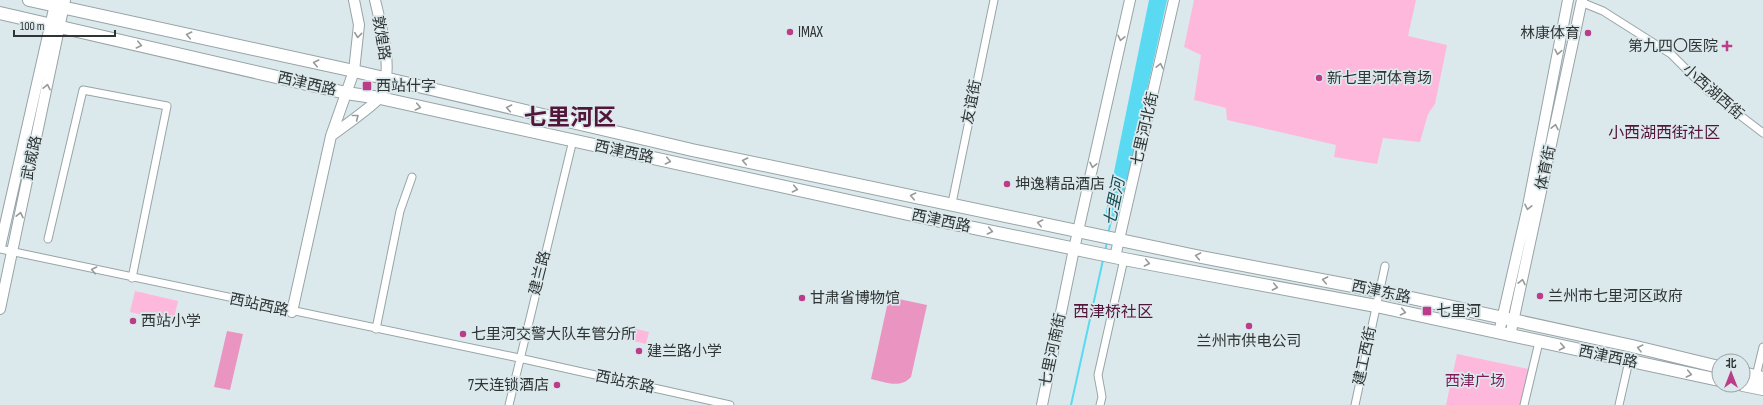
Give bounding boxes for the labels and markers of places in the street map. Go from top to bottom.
place label: IMAX [798,23,823,42]
place label: 林康体育 [1520,24,1580,43]
marker: IMAX [785,27,795,37]
marker: 林康体育 [1583,28,1593,38]
place label: 第九四〇医院 [1628,37,1718,56]
marker: 第九四〇医院 [1721,40,1733,52]
place label: 新七里河体育场 [1327,69,1432,88]
marker: 新七里河体育场 [1314,73,1324,83]
place label: 西站什字 [376,77,436,96]
marker: 西站什字 [361,80,373,92]
place label: 坤逸精品酒店 [1015,175,1105,194]
marker: 坤逸精品酒店 [1002,179,1012,189]
place label: 兰州市七里河区政府 [1548,287,1683,306]
place label: 甘肃省博物馆 [810,289,900,308]
marker: 兰州市七里河区政府 [1535,291,1545,301]
marker: 甘肃省博物馆 [797,293,807,303]
place label: 七里河 [1436,302,1481,321]
marker: 七里河 [1421,305,1433,317]
place label: 西站小学 [141,312,201,331]
marker: 西站小学 [128,316,138,326]
marker: 兰州市供电公司 [1244,321,1254,331]
place label: 七里河交警大队车管分所 [471,325,636,344]
marker: 七里河交警大队车管分所 [458,329,468,339]
place label: 兰州市供电公司 [1196,332,1302,351]
place label: 建兰路小学 [647,342,722,361]
marker: 建兰路小学 [634,346,644,356]
place label: 7天连锁酒店 [468,376,549,395]
marker: 7天连锁酒店 [552,380,562,390]

